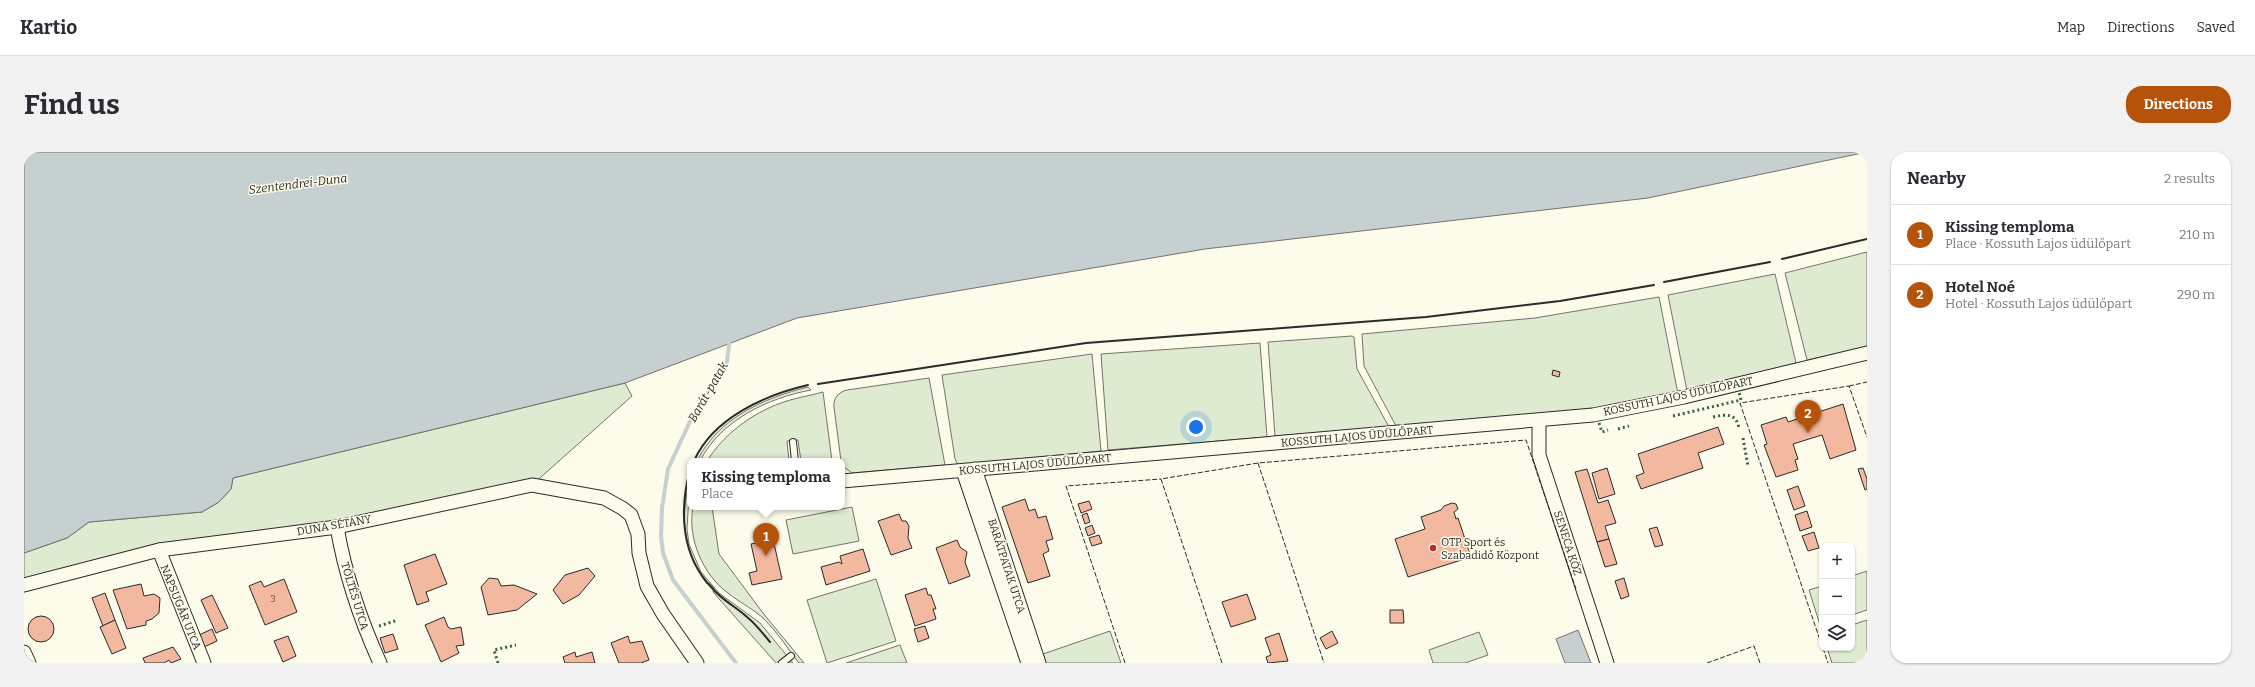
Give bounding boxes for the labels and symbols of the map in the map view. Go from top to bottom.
water label: Szentendrei-Duna [248,171,348,197]
water label: Barát-patak [685,359,731,425]
street label: KOSSUTH LAJOS ÜDÜLŐPART [1602,373,1755,419]
pin: 2 [1795,400,1821,433]
your location [1186,417,1206,437]
street label: KOSSUTH LAJOS ÜDÜLŐPART [1280,422,1434,450]
street label: KOSSUTH LAJOS ÜDÜLŐPART [958,450,1112,478]
street label: SENECA KÖZ [1551,509,1584,577]
street label: DUNA SÉTÁNY [295,511,373,538]
street label: BARÁTPATAK UTCA [985,517,1029,615]
pin: 1 [753,523,779,556]
place label: OTP Sport és Szabadidő Központ [1441,536,1539,562]
marker: OTP Sport és Szabadidő Központ [1428,543,1438,553]
street label: TÖLTÉS UTCA [338,560,372,632]
street label: NAPSUGÁR UTCA [158,562,205,652]
house number: 3 [270,594,276,604]

